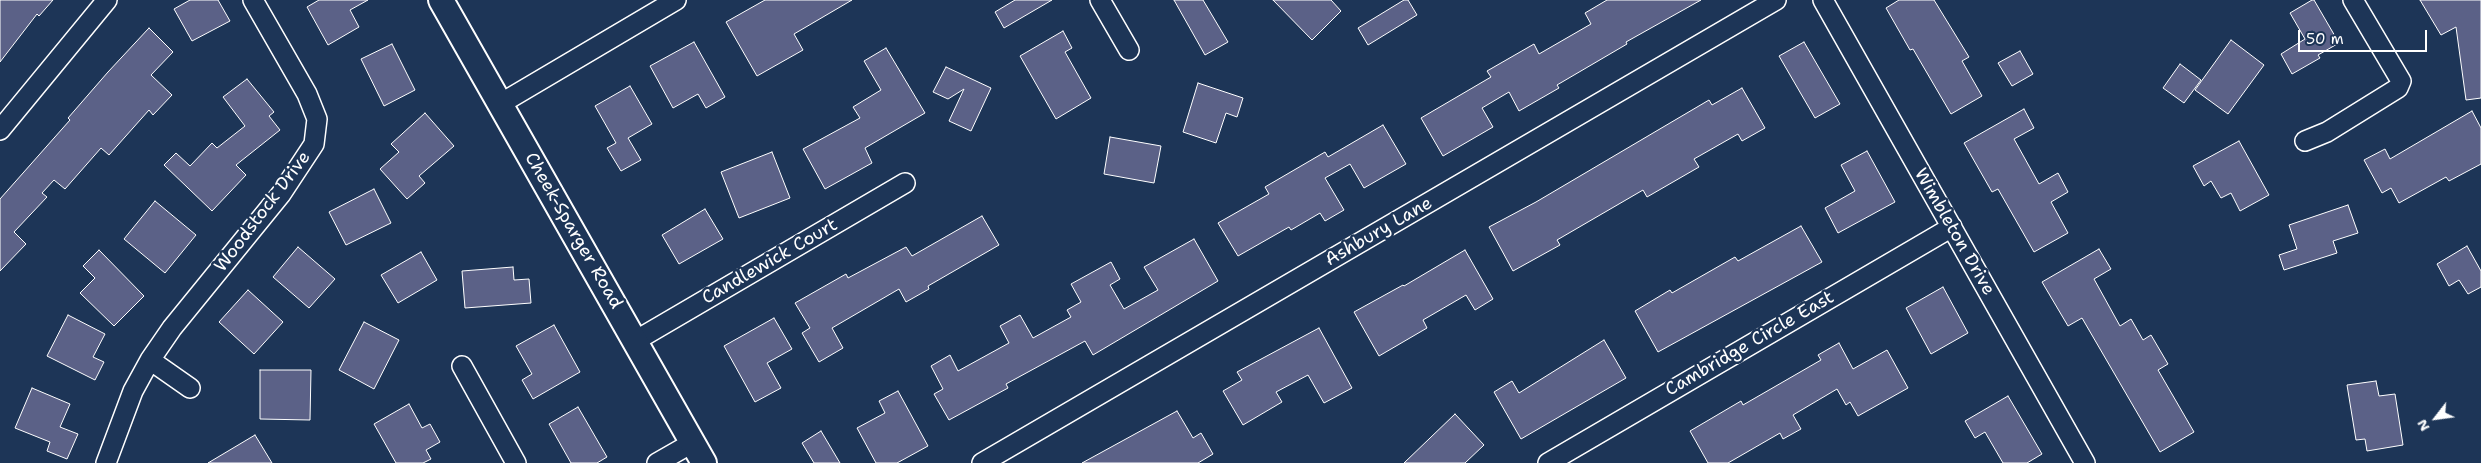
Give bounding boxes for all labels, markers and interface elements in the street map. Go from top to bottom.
scale bar [2301,20,2430,52]
text: 50 m [2306,29,2344,49]
street label: Woodstock Drive [210,147,316,277]
street label: Cheek-Sparger Road [519,149,627,313]
street label: Wimbleton Drive [1909,165,1999,299]
street label: Ashbury Lane [1322,193,1436,271]
street label: Candlewick Court [698,214,842,310]
street label: Cambridge Circle East [1662,287,1838,401]
north arrow [2411,393,2461,443]
text: N [2412,416,2434,435]

